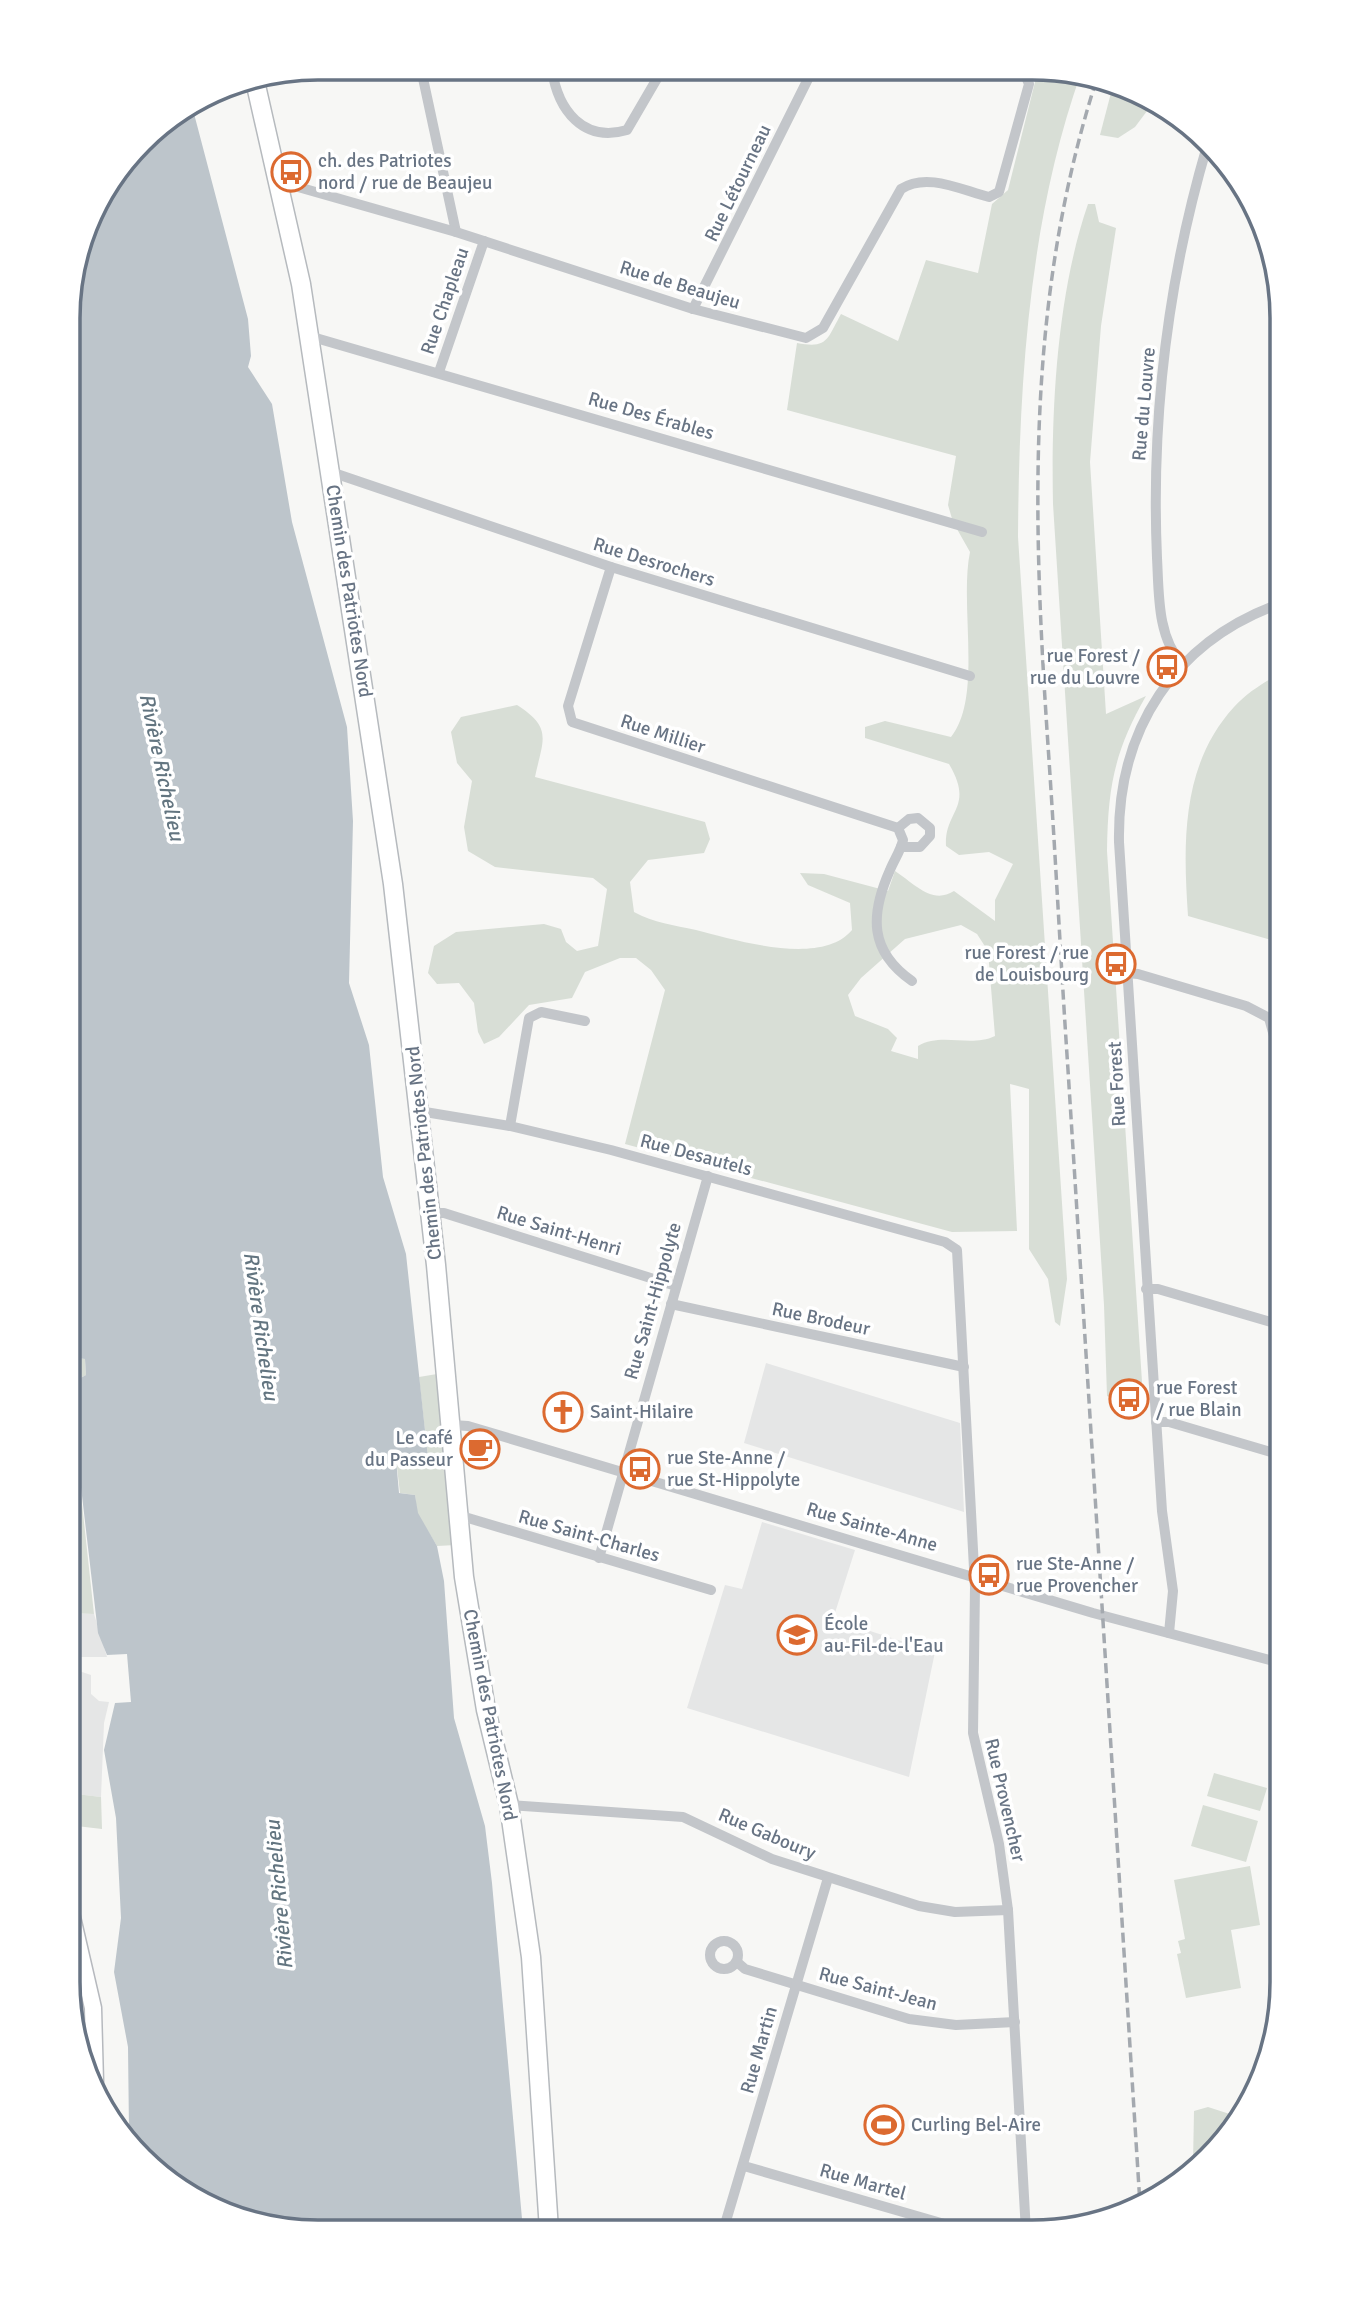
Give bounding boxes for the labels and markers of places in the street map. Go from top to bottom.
place label: ch. des Patriotes nord / rue de Beaujeu [318,149,492,195]
bus stop icon: ch. des Patriotes nord / rue de Beaujeu [270,151,312,193]
place label: rue Forest / rue du Louvre [1030,644,1140,690]
bus stop icon: rue Forest / rue du Louvre [1146,646,1188,688]
place label: rue Forest / rue de Louisbourg [964,941,1089,987]
bus stop icon: rue Forest / rue de Louisbourg [1095,943,1137,985]
place label: rue Forest / rue Blain [1156,1376,1242,1422]
bus stop icon: rue Forest / rue Blain [1108,1378,1150,1420]
church icon: Saint-Hilaire [542,1391,584,1433]
place label: Saint-Hilaire [590,1400,694,1424]
place label: Le café du Passeur [365,1426,453,1472]
cafe icon: Le café du Passeur [459,1428,501,1470]
place label: rue Ste-Anne / rue St-Hippolyte [667,1446,800,1492]
bus stop icon: rue Ste-Anne / rue St-Hippolyte [619,1448,661,1490]
place label: rue Ste-Anne / rue Provencher [1016,1552,1138,1598]
bus stop icon: rue Ste-Anne / rue Provencher [968,1554,1010,1596]
place label: École au-Fil-de-l'Eau [824,1612,944,1658]
school or university icon: École au-Fil-de-l'Eau [776,1614,818,1656]
sports icon: Curling Bel-Aire [863,2104,905,2146]
place label: Curling Bel-Aire [911,2113,1041,2137]

